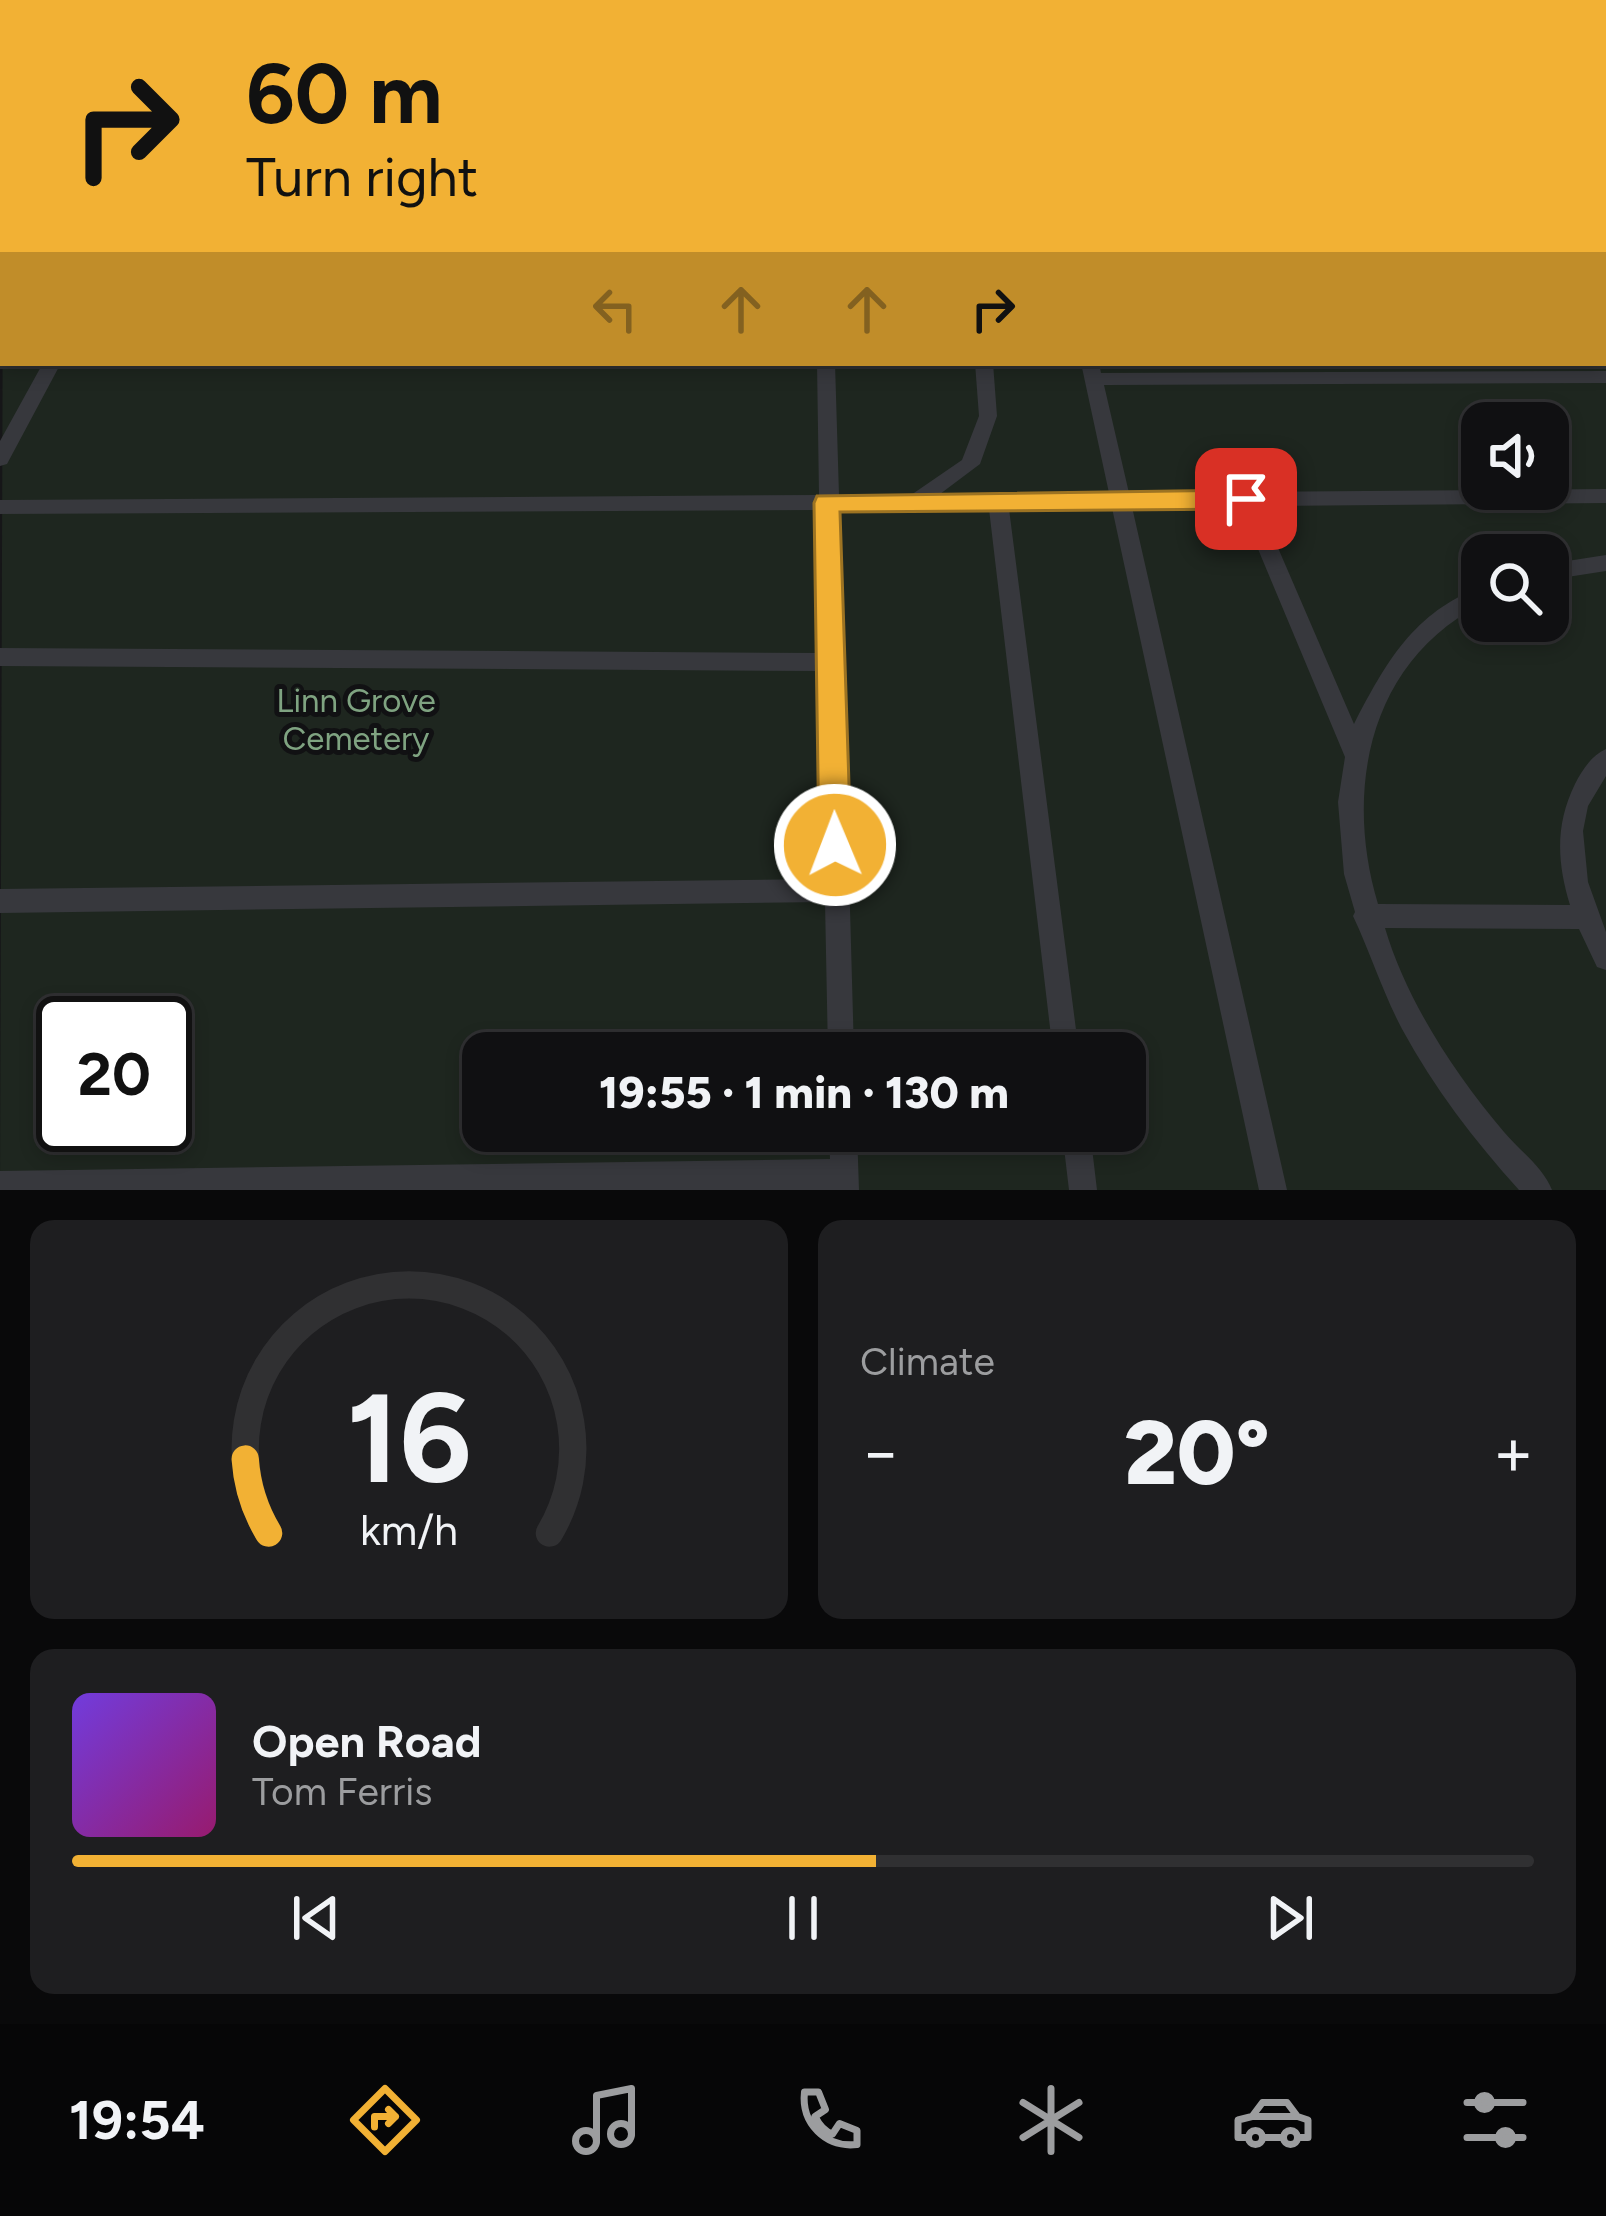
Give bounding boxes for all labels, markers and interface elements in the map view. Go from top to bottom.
text: 60 m [246,43,442,144]
icon: right [48,48,204,204]
text: Turn right [246,145,478,210]
icon: left [582,276,648,342]
icon: ahead [708,276,774,342]
icon: ahead [834,276,900,342]
icon: right [960,276,1026,342]
map controls [1461,402,1569,642]
button: sound [1461,402,1569,510]
pin [1195,448,1297,550]
icon: arrive [1213,466,1279,532]
button: search [1461,534,1569,642]
park label: Linn Grove Cemetery [276,681,436,758]
position arrow [772,782,898,908]
speed limit sign: 20 [36,996,192,1152]
text: 19:55 · 1 min · 130 m [599,1065,1009,1119]
text: Climate [860,1338,995,1385]
text: 16 [346,1363,472,1513]
text: 20° [1124,1398,1270,1507]
text: − [860,1412,901,1492]
text: + [1493,1412,1534,1492]
text: km/h [360,1503,458,1555]
text: Open Road [252,1714,482,1768]
text: Tom Ferris [252,1768,432,1815]
icon: previous [283,1885,349,1951]
icon: pause [770,1885,836,1951]
icon: next [1257,1885,1323,1951]
icon: directions [343,2078,427,2162]
icon: music [565,2078,649,2162]
icon: phone [787,2078,871,2162]
icon: climate [1009,2078,1093,2162]
icon: car [1231,2078,1315,2162]
icon: filters [1453,2078,1537,2162]
text: 19:54 [69,2088,205,2153]

